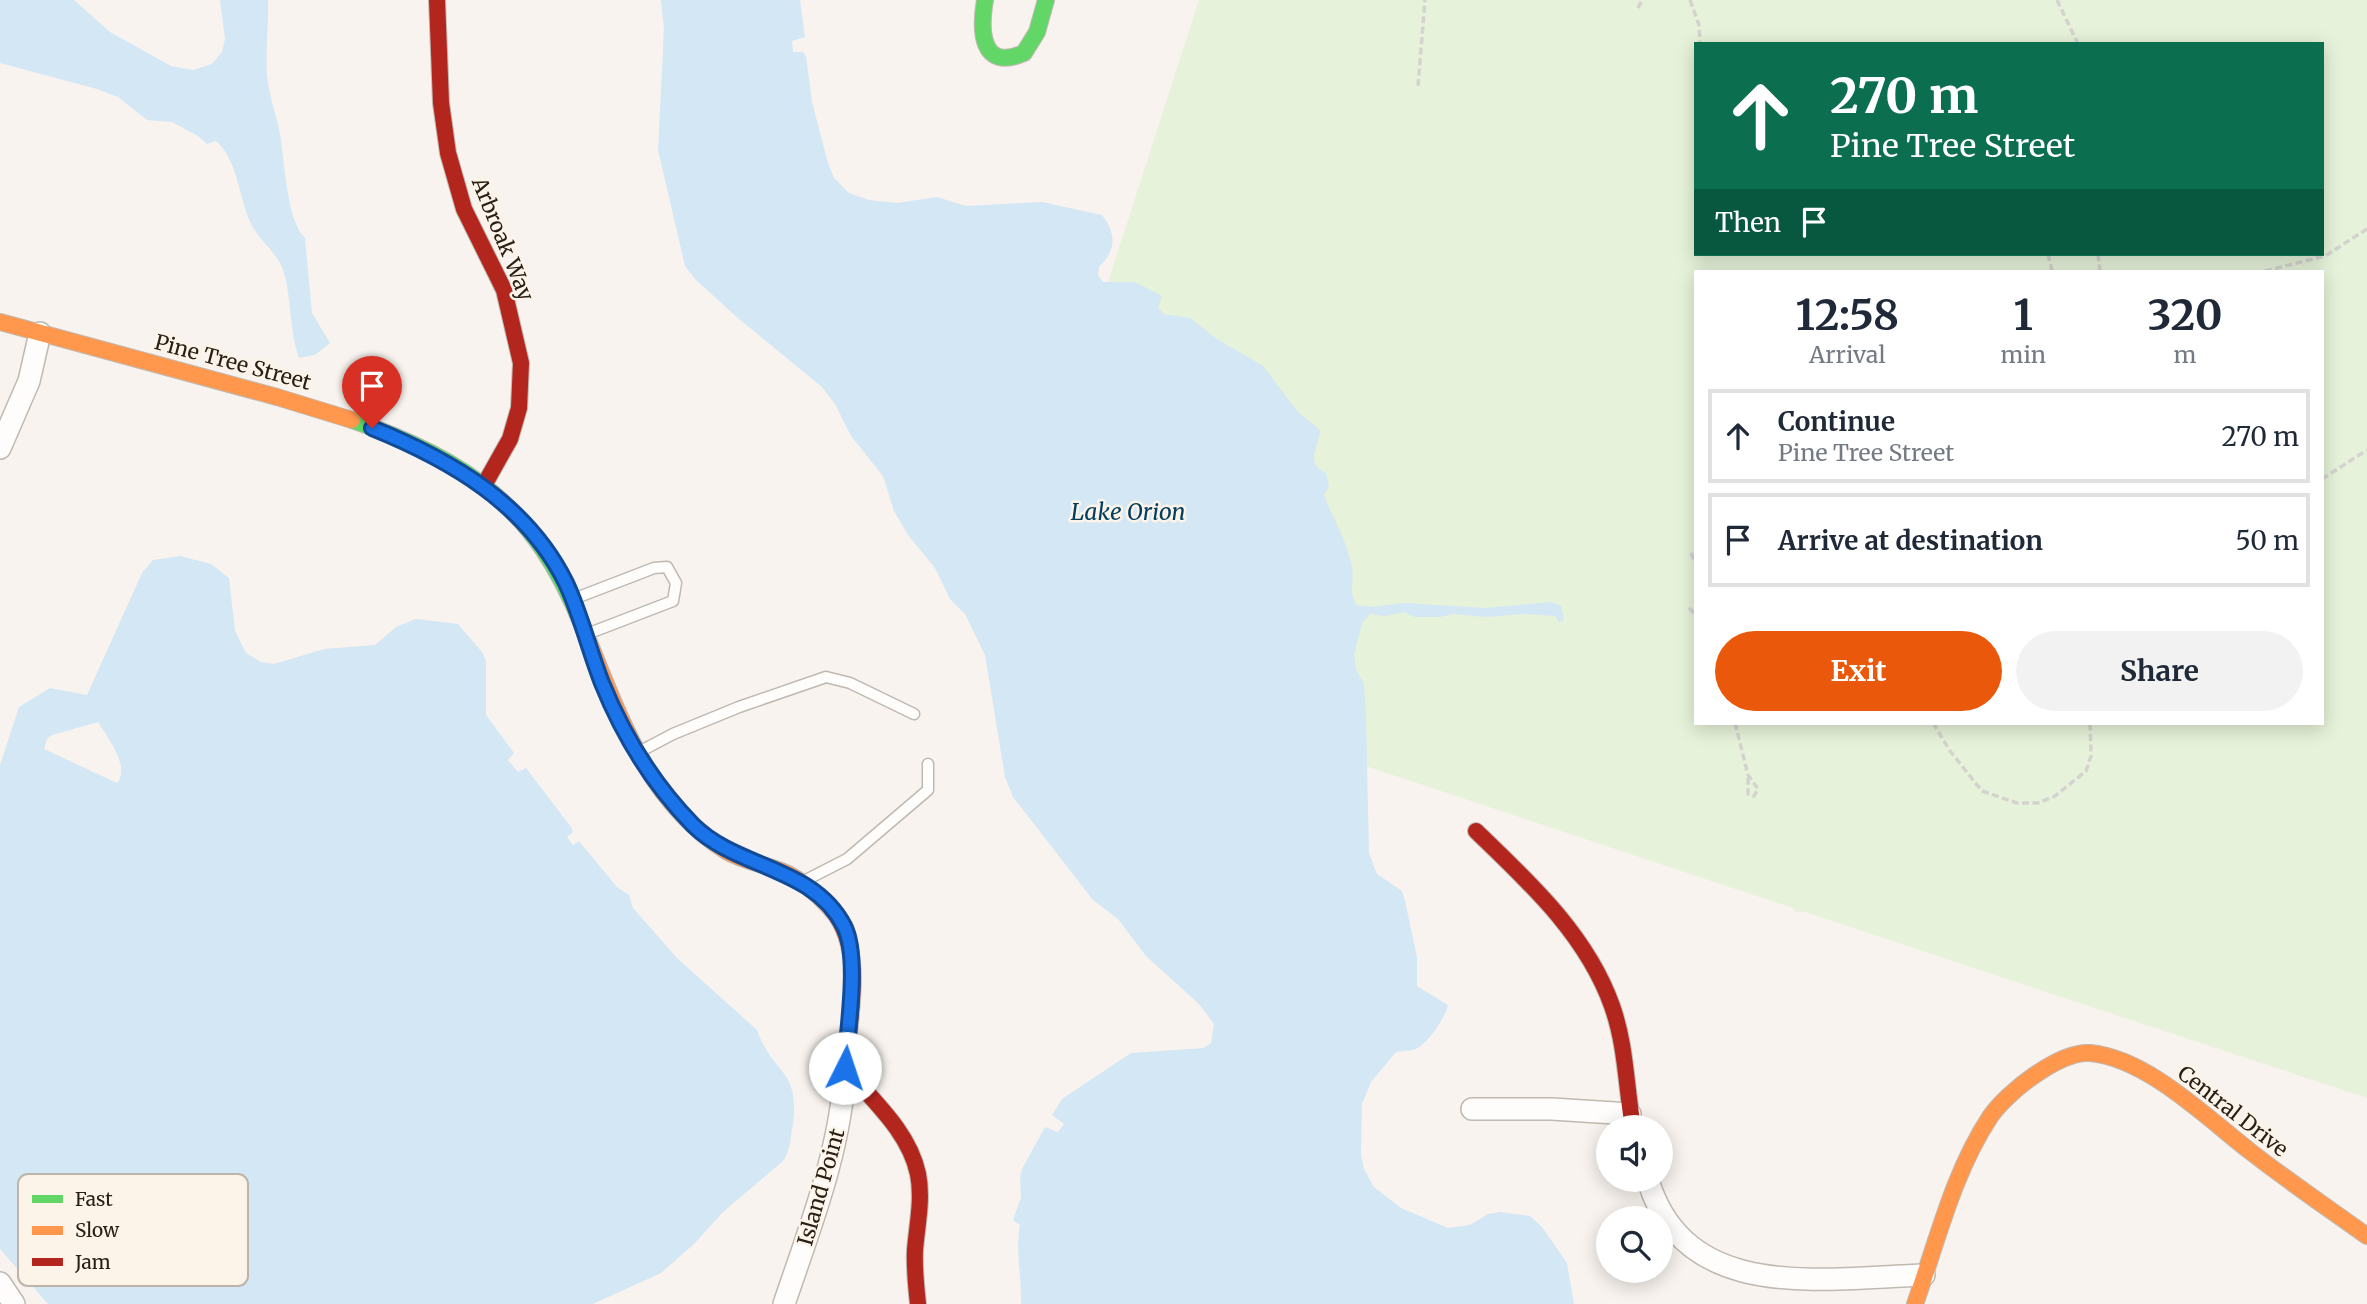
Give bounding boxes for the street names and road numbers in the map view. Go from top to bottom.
street label: Arbroak Way [466,172,540,305]
street label: Pine Tree Street [152,328,314,396]
street label: Central Drive [2172,1059,2294,1163]
street label: Island Point [791,1125,851,1249]

